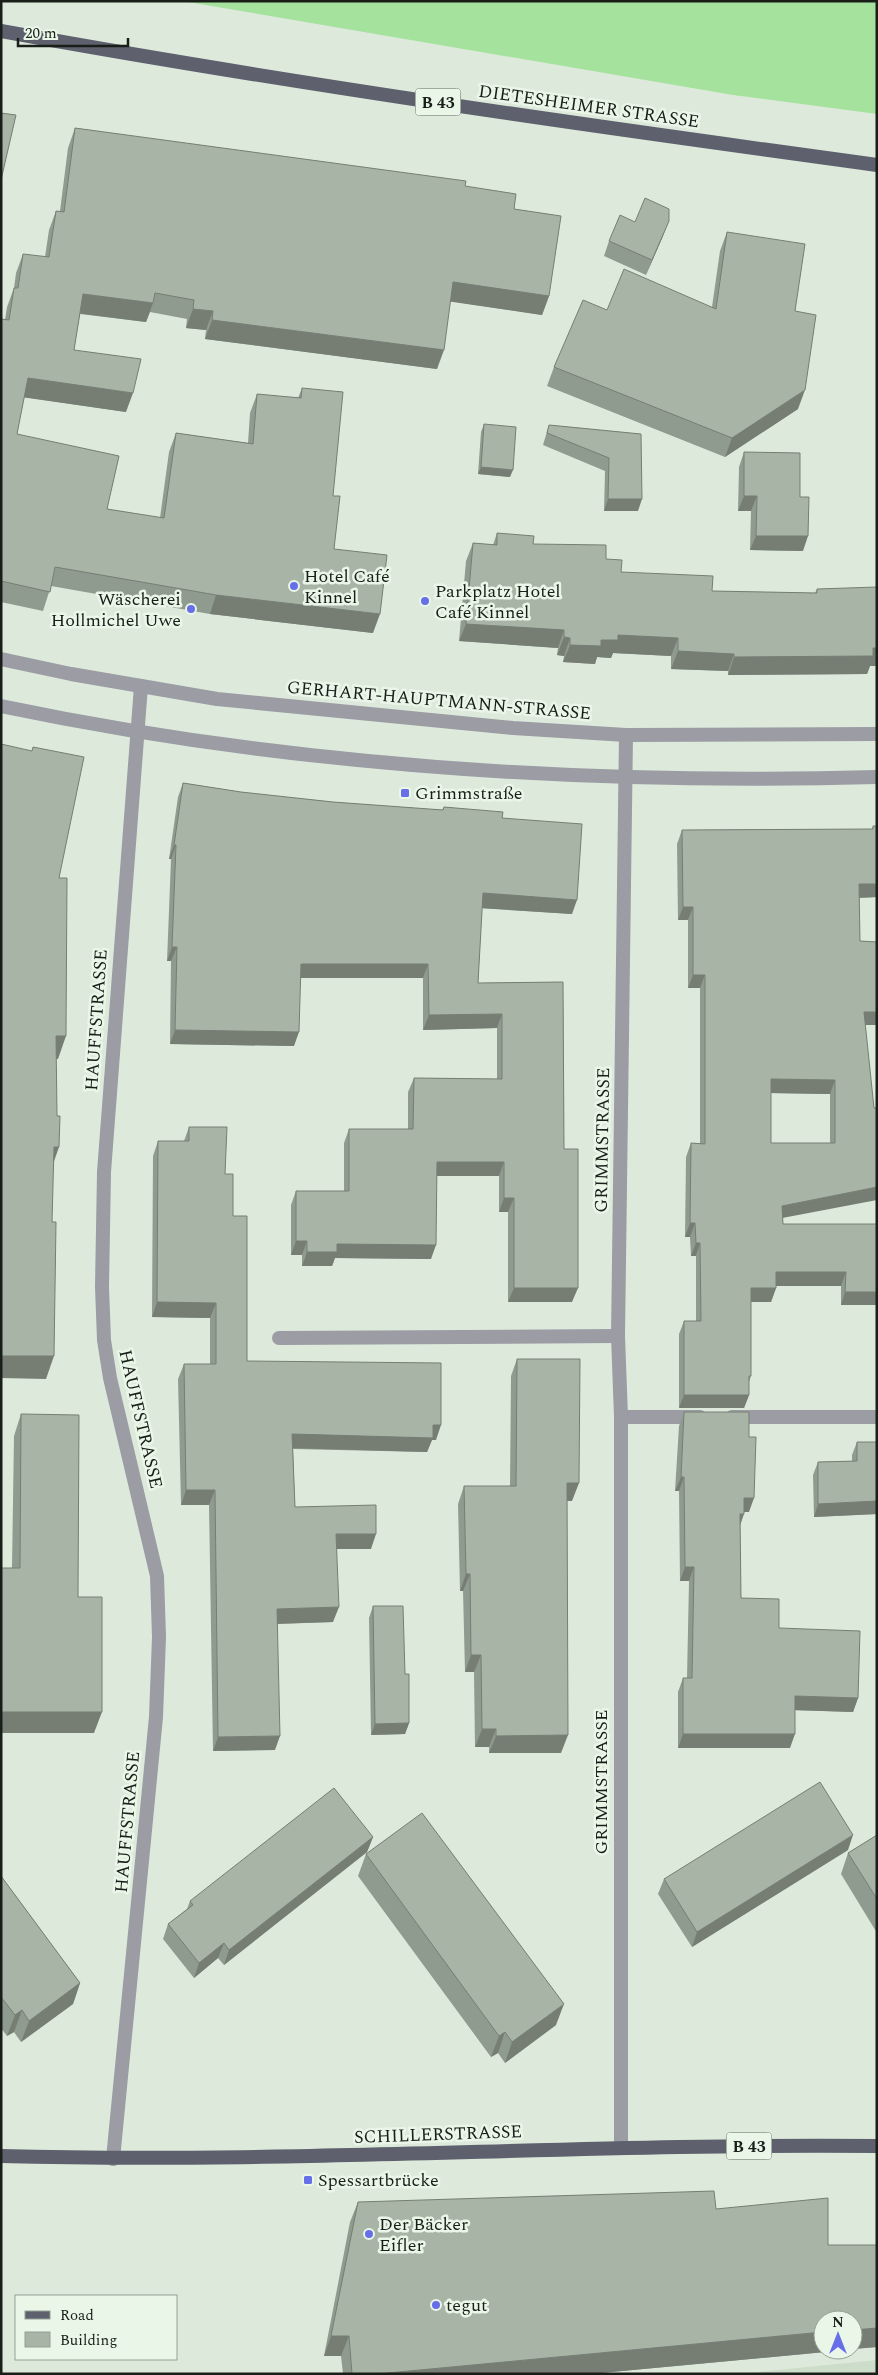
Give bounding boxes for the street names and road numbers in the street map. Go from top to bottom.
street label: DIETESHEIMER STRASSE [477,78,701,135]
road number: B 43 [416,88,460,115]
street label: GERHART-HAUPTMANN-STRASSE [286,674,592,727]
street label: HAUFFSTRASSE [78,948,115,1092]
street label: GRIMMSTRASSE [588,1067,617,1213]
street label: HAUFFSTRASSE [111,1347,170,1491]
street label: GRIMMSTRASSE [588,1709,615,1855]
street label: HAUFFSTRASSE [108,1750,147,1894]
street label: SCHILLERSTRASSE [353,2118,523,2151]
road number: B 43 [726,2132,772,2160]

